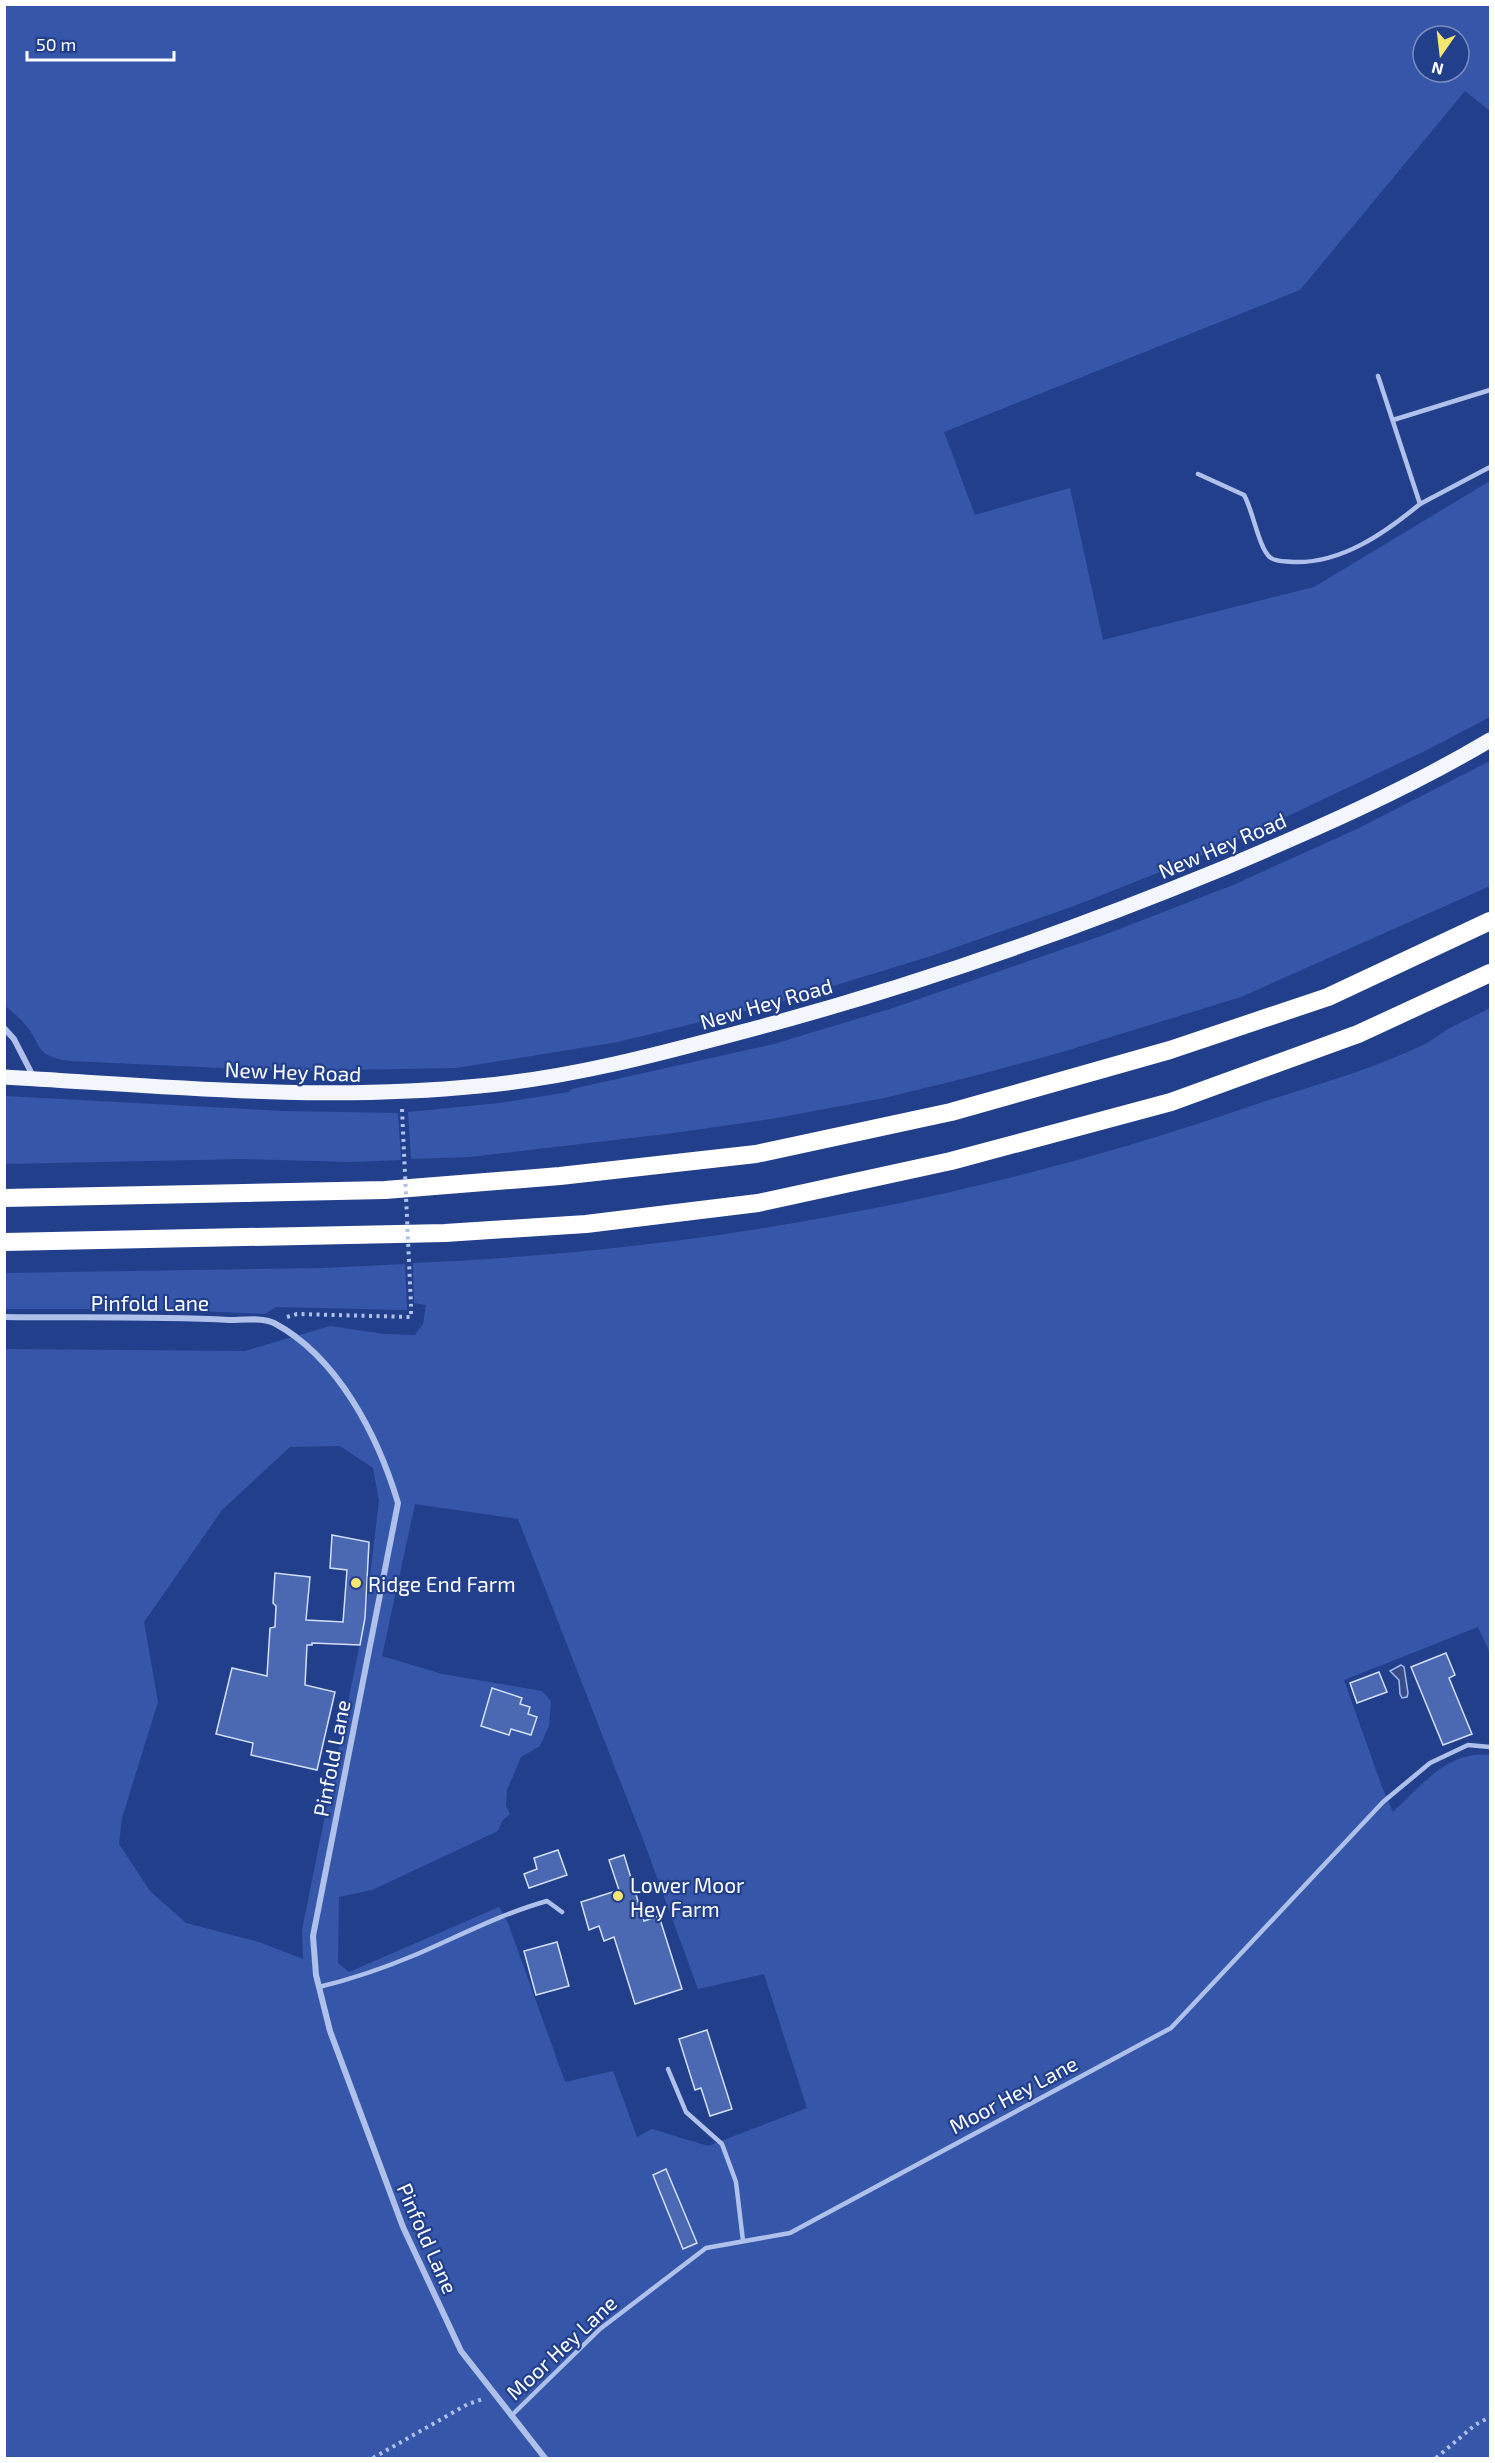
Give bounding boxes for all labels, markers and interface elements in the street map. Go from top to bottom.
scale bar [27,24,174,62]
north arrow [1411,24,1471,84]
text: 50 m [36,33,76,55]
text: N [1429,58,1445,80]
street label: New Hey Road [1154,807,1290,883]
street label: New Hey Road [697,972,835,1034]
street label: New Hey Road [224,1056,362,1086]
street label: Pinfold Lane [91,1290,209,1315]
place label: Ridge End Farm [368,1571,516,1596]
marker: Ridge End Farm [349,1576,363,1590]
street label: Pinfold Lane [307,1698,355,1818]
place label: Lower Moor Hey Farm [630,1872,745,1921]
marker: Lower Moor Hey Farm [611,1889,625,1903]
street label: Moor Hey Lane [945,2050,1081,2138]
street label: Pinfold Lane [393,2179,463,2297]
street label: Moor Hey Lane [501,2290,621,2404]

